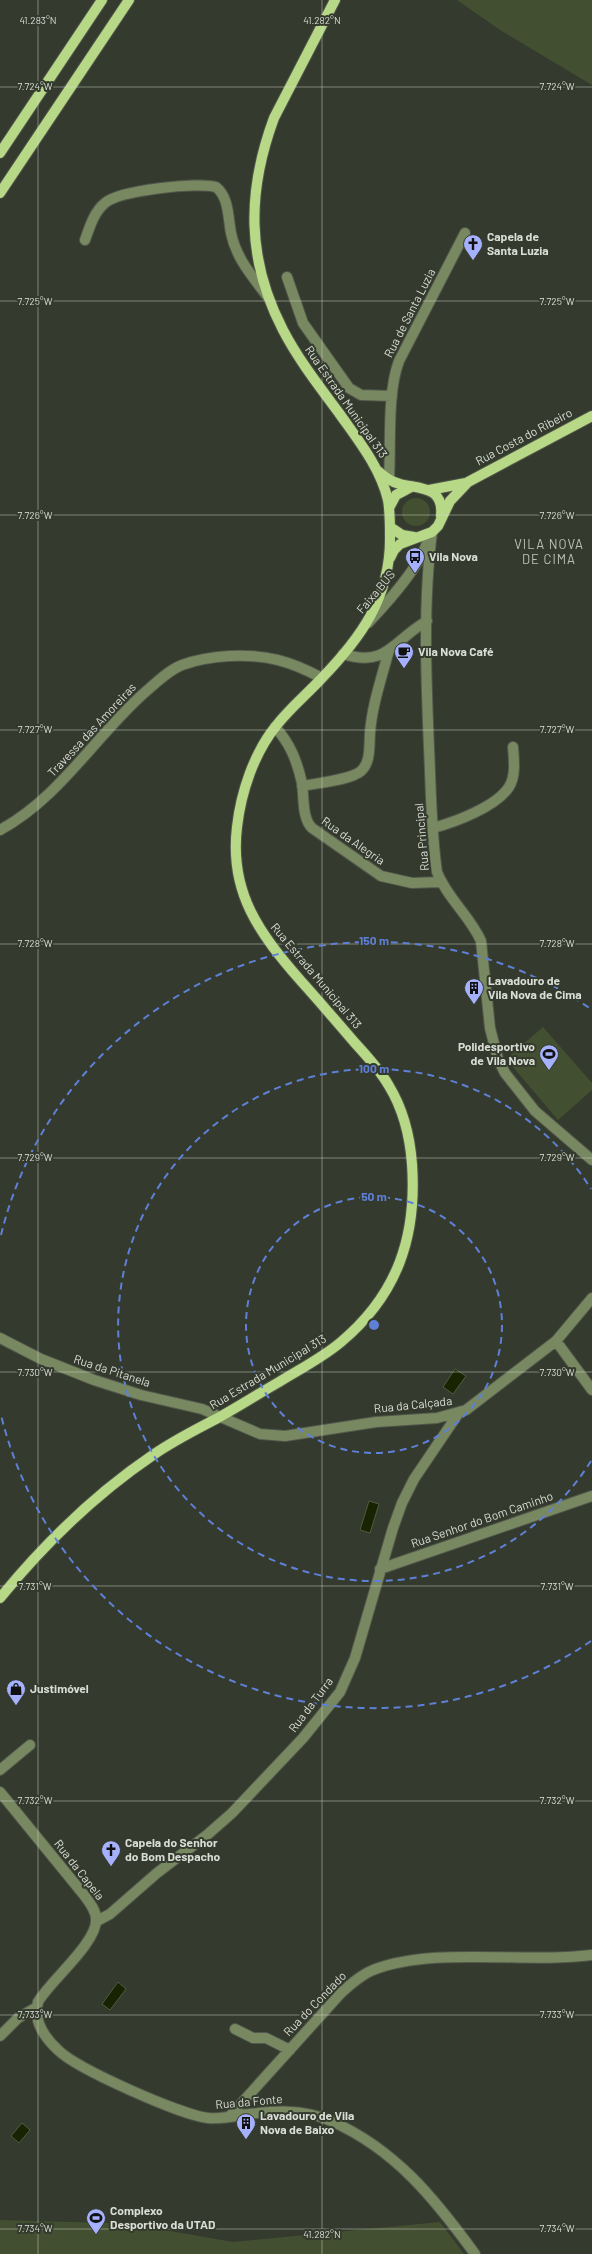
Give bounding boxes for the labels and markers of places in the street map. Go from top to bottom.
place label: Capela de Santa Luzia [487,229,549,257]
church icon: Capela de Santa Luzia [462,233,484,261]
bus stop icon: Vila Nova [404,546,426,574]
place label: Vila Nova [429,549,478,563]
cafe icon: Vila Nova Café [393,641,415,669]
place label: Vila Nova Café [418,644,494,658]
place label: Lavadouro de Vila Nova de Cima [488,973,582,1001]
building icon: Lavadouro de Vila Nova de Cima [463,977,485,1005]
place label: Polidesportivo de Vila Nova [458,1039,535,1067]
sports icon: Polidesportivo de Vila Nova [538,1043,560,1071]
centre of rings [367,1318,381,1332]
shop icon: Justimóvel [5,1678,27,1706]
place label: Justimóvel [30,1681,89,1695]
place label: Capela do Senhor do Bom Despacho [125,1835,220,1863]
church icon: Capela do Senhor do Bom Despacho [100,1839,122,1867]
place label: Lavadouro de Vila Nova de Baixo [260,2108,354,2136]
building icon: Lavadouro de Vila Nova de Baixo [235,2112,257,2140]
place label: Complexo Desportivo da UTAD [110,2203,215,2231]
sports icon: Complexo Desportivo da UTAD [85,2207,107,2235]

